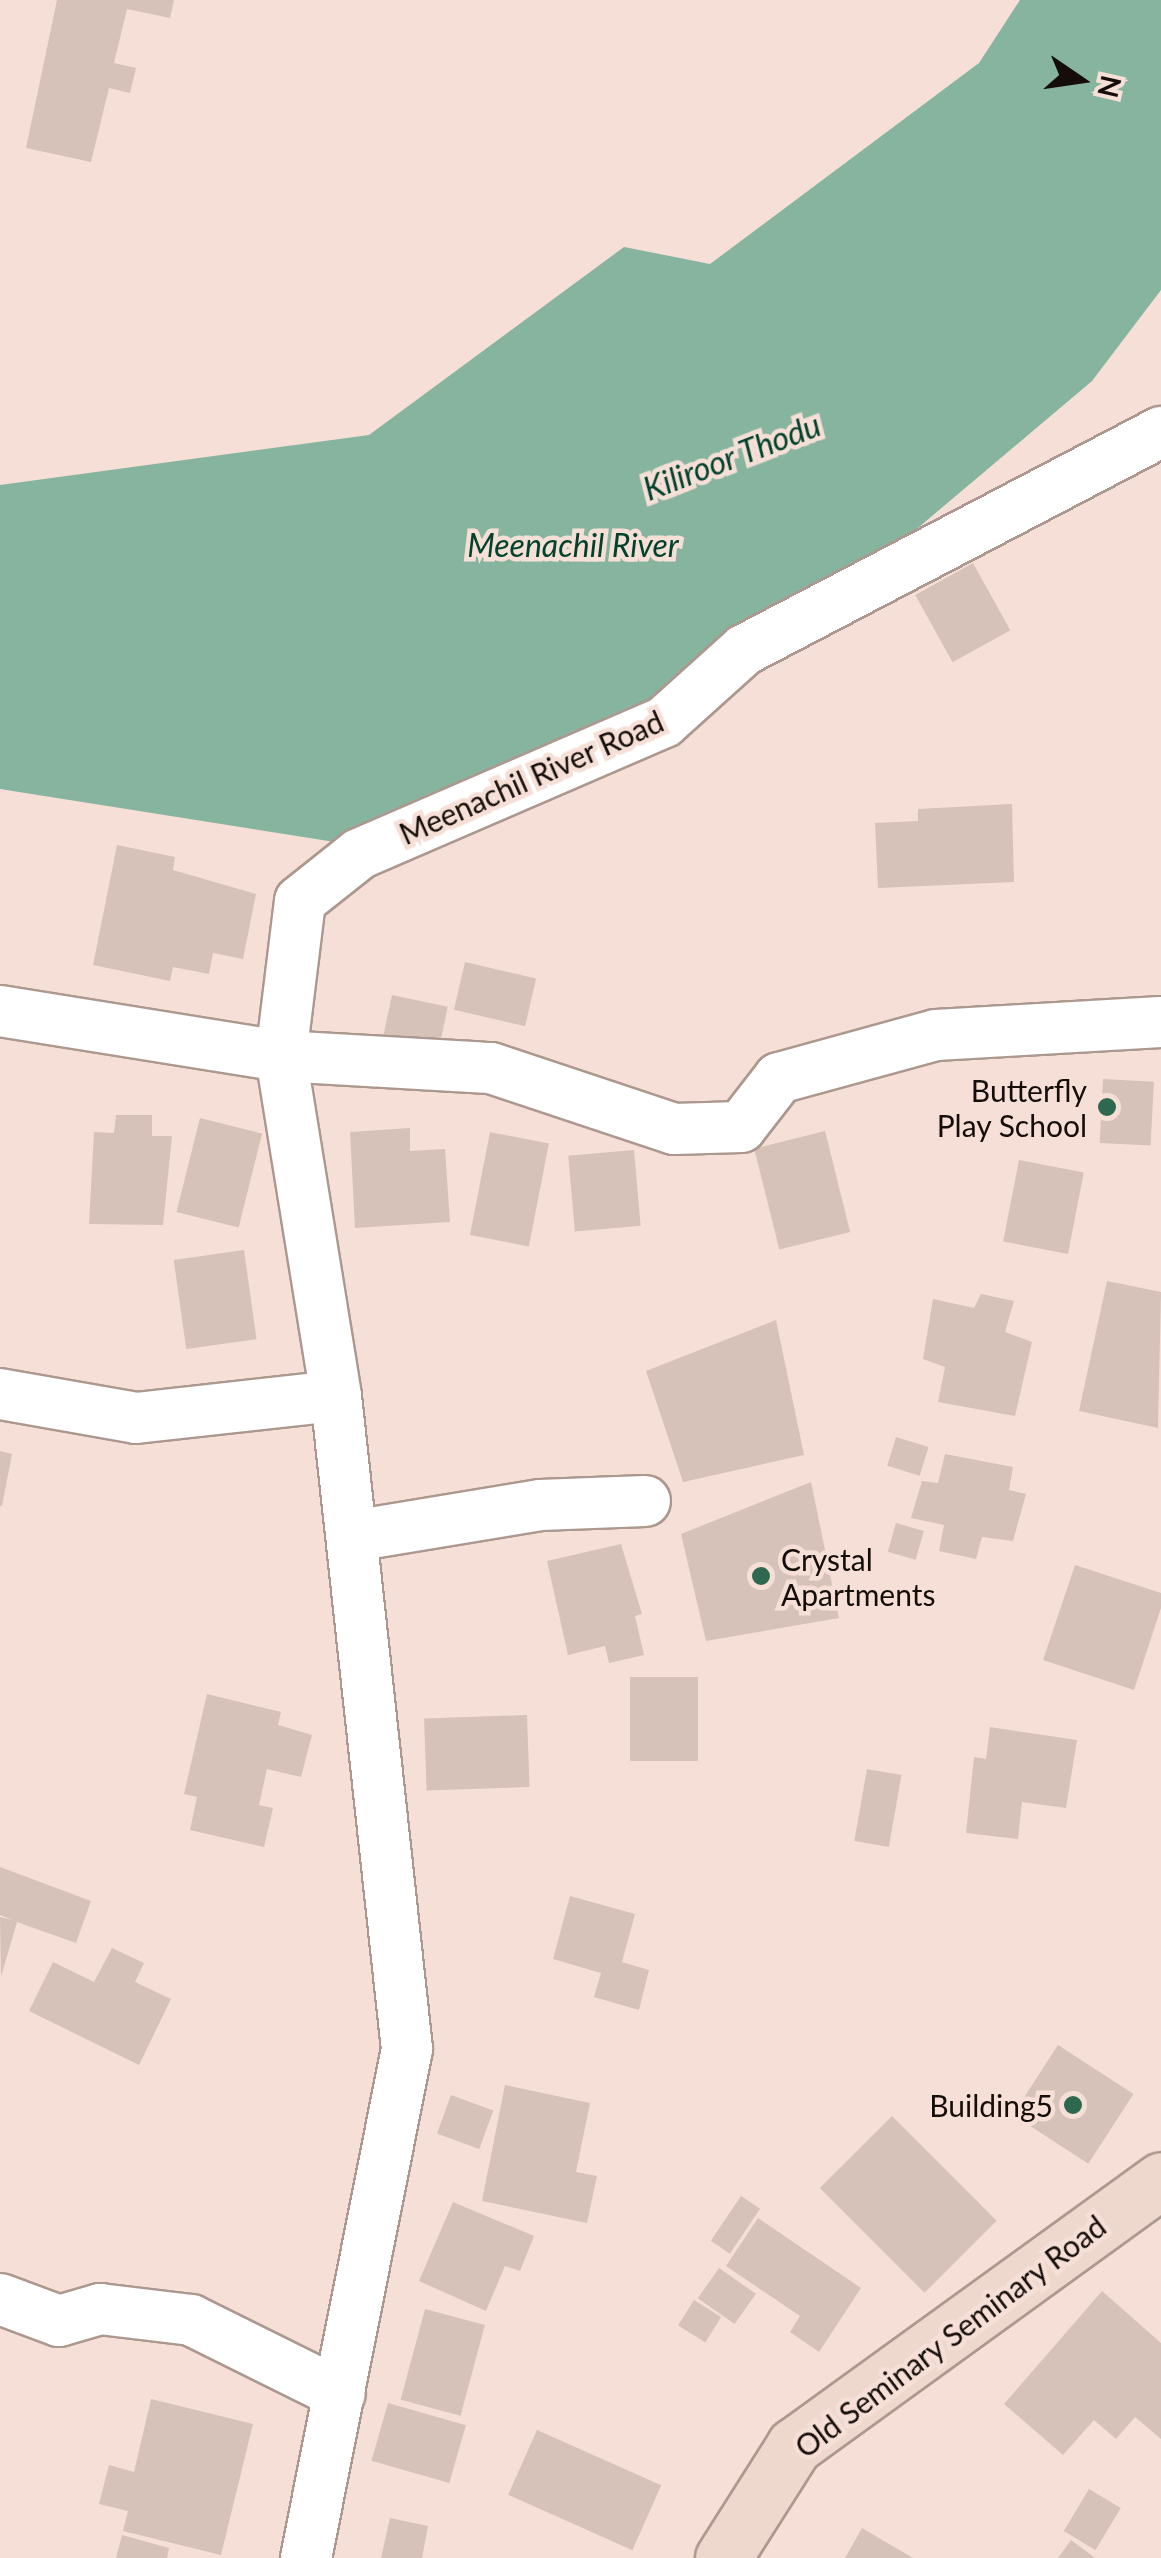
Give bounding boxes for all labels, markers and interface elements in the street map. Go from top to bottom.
north arrow [1031,30,1131,130]
text: N [1091,72,1129,101]
water label: Kiliroor Thodu [637,405,827,509]
water label: Meenachil River [467,526,679,564]
street label: Meenachil River Road [393,702,669,852]
place label: Butterfly Play School [936,1072,1087,1142]
marker: Butterfly Play School [1096,1096,1118,1118]
place label: Crystal Apartments [781,1541,935,1612]
marker: Crystal Apartments [750,1565,772,1587]
place label: Building5 [929,2087,1053,2123]
marker: Building5 [1062,2094,1084,2116]
street label: Old Seminary Seminary Road [787,2207,1113,2465]

